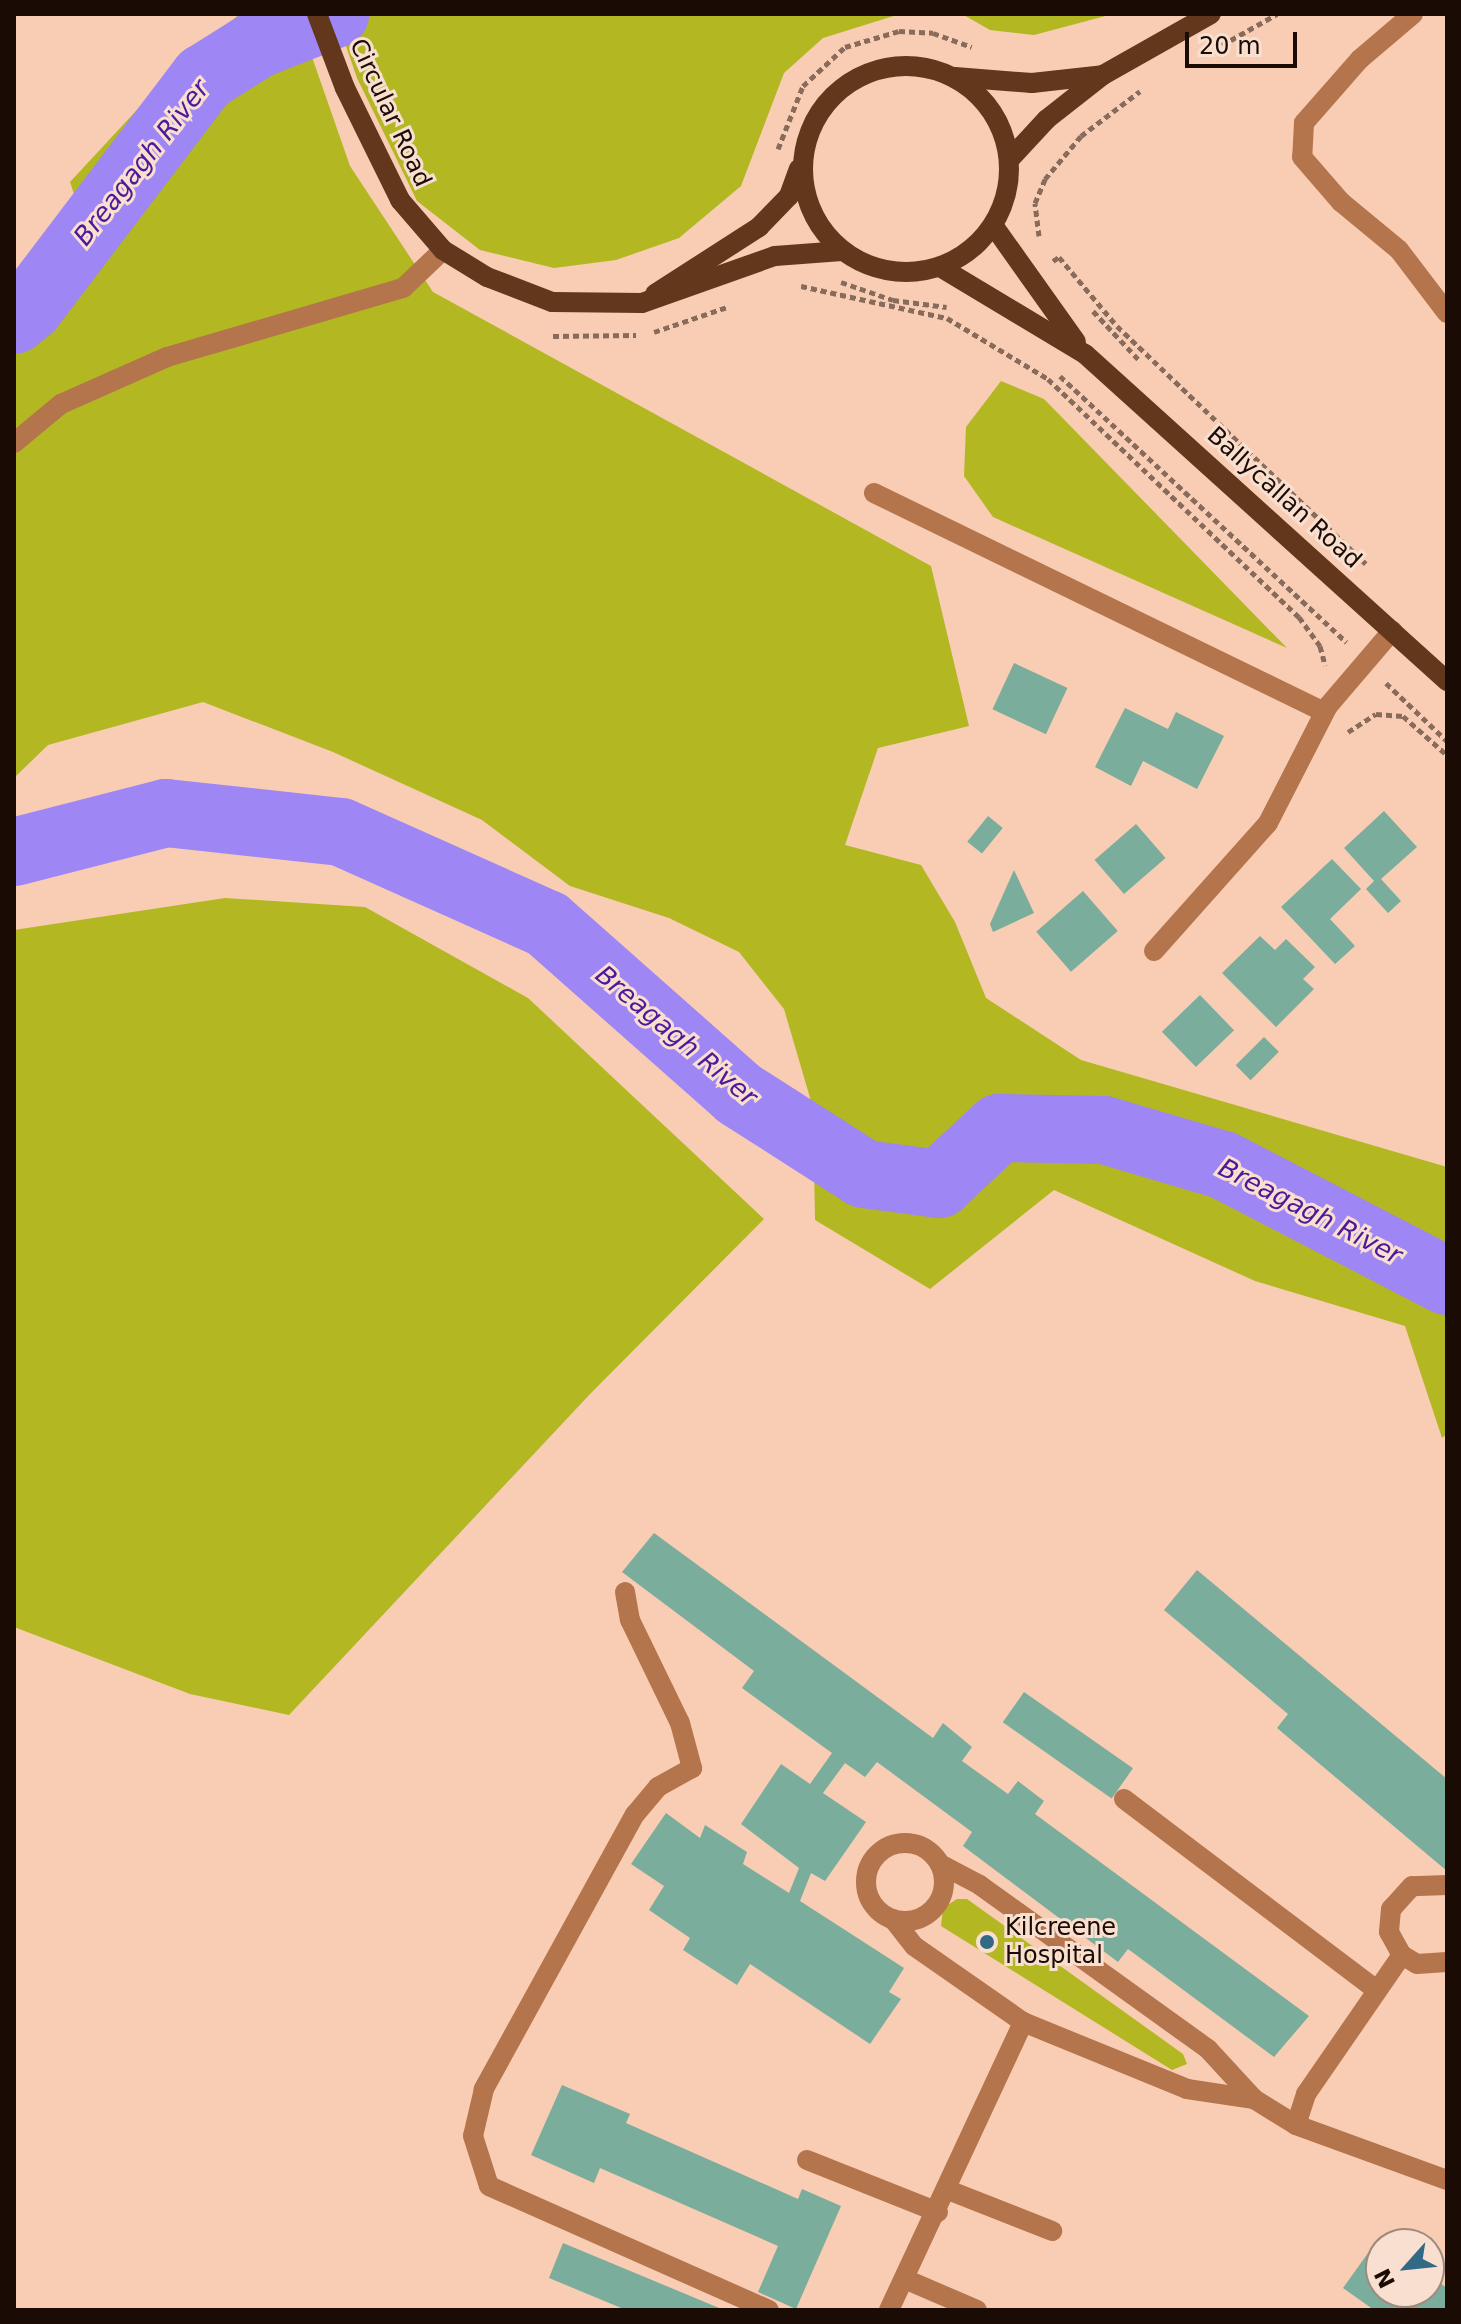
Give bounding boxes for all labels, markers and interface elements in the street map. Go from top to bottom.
scale bar [1189,16,1301,66]
text: 20 m [1199,32,1261,60]
street label: Circular Road [343,34,437,192]
water label: Breagagh River [68,74,216,252]
street label: Ballycallan Road [1201,421,1367,575]
water label: Breagagh River [589,959,763,1113]
water label: Breagagh River [1213,1152,1407,1272]
place label: Kilcreene Hospital [1005,1914,1116,1970]
marker: Kilcreene Hospital [976,1931,998,1953]
north arrow [1365,2228,1445,2308]
text: N [1370,2264,1400,2292]

